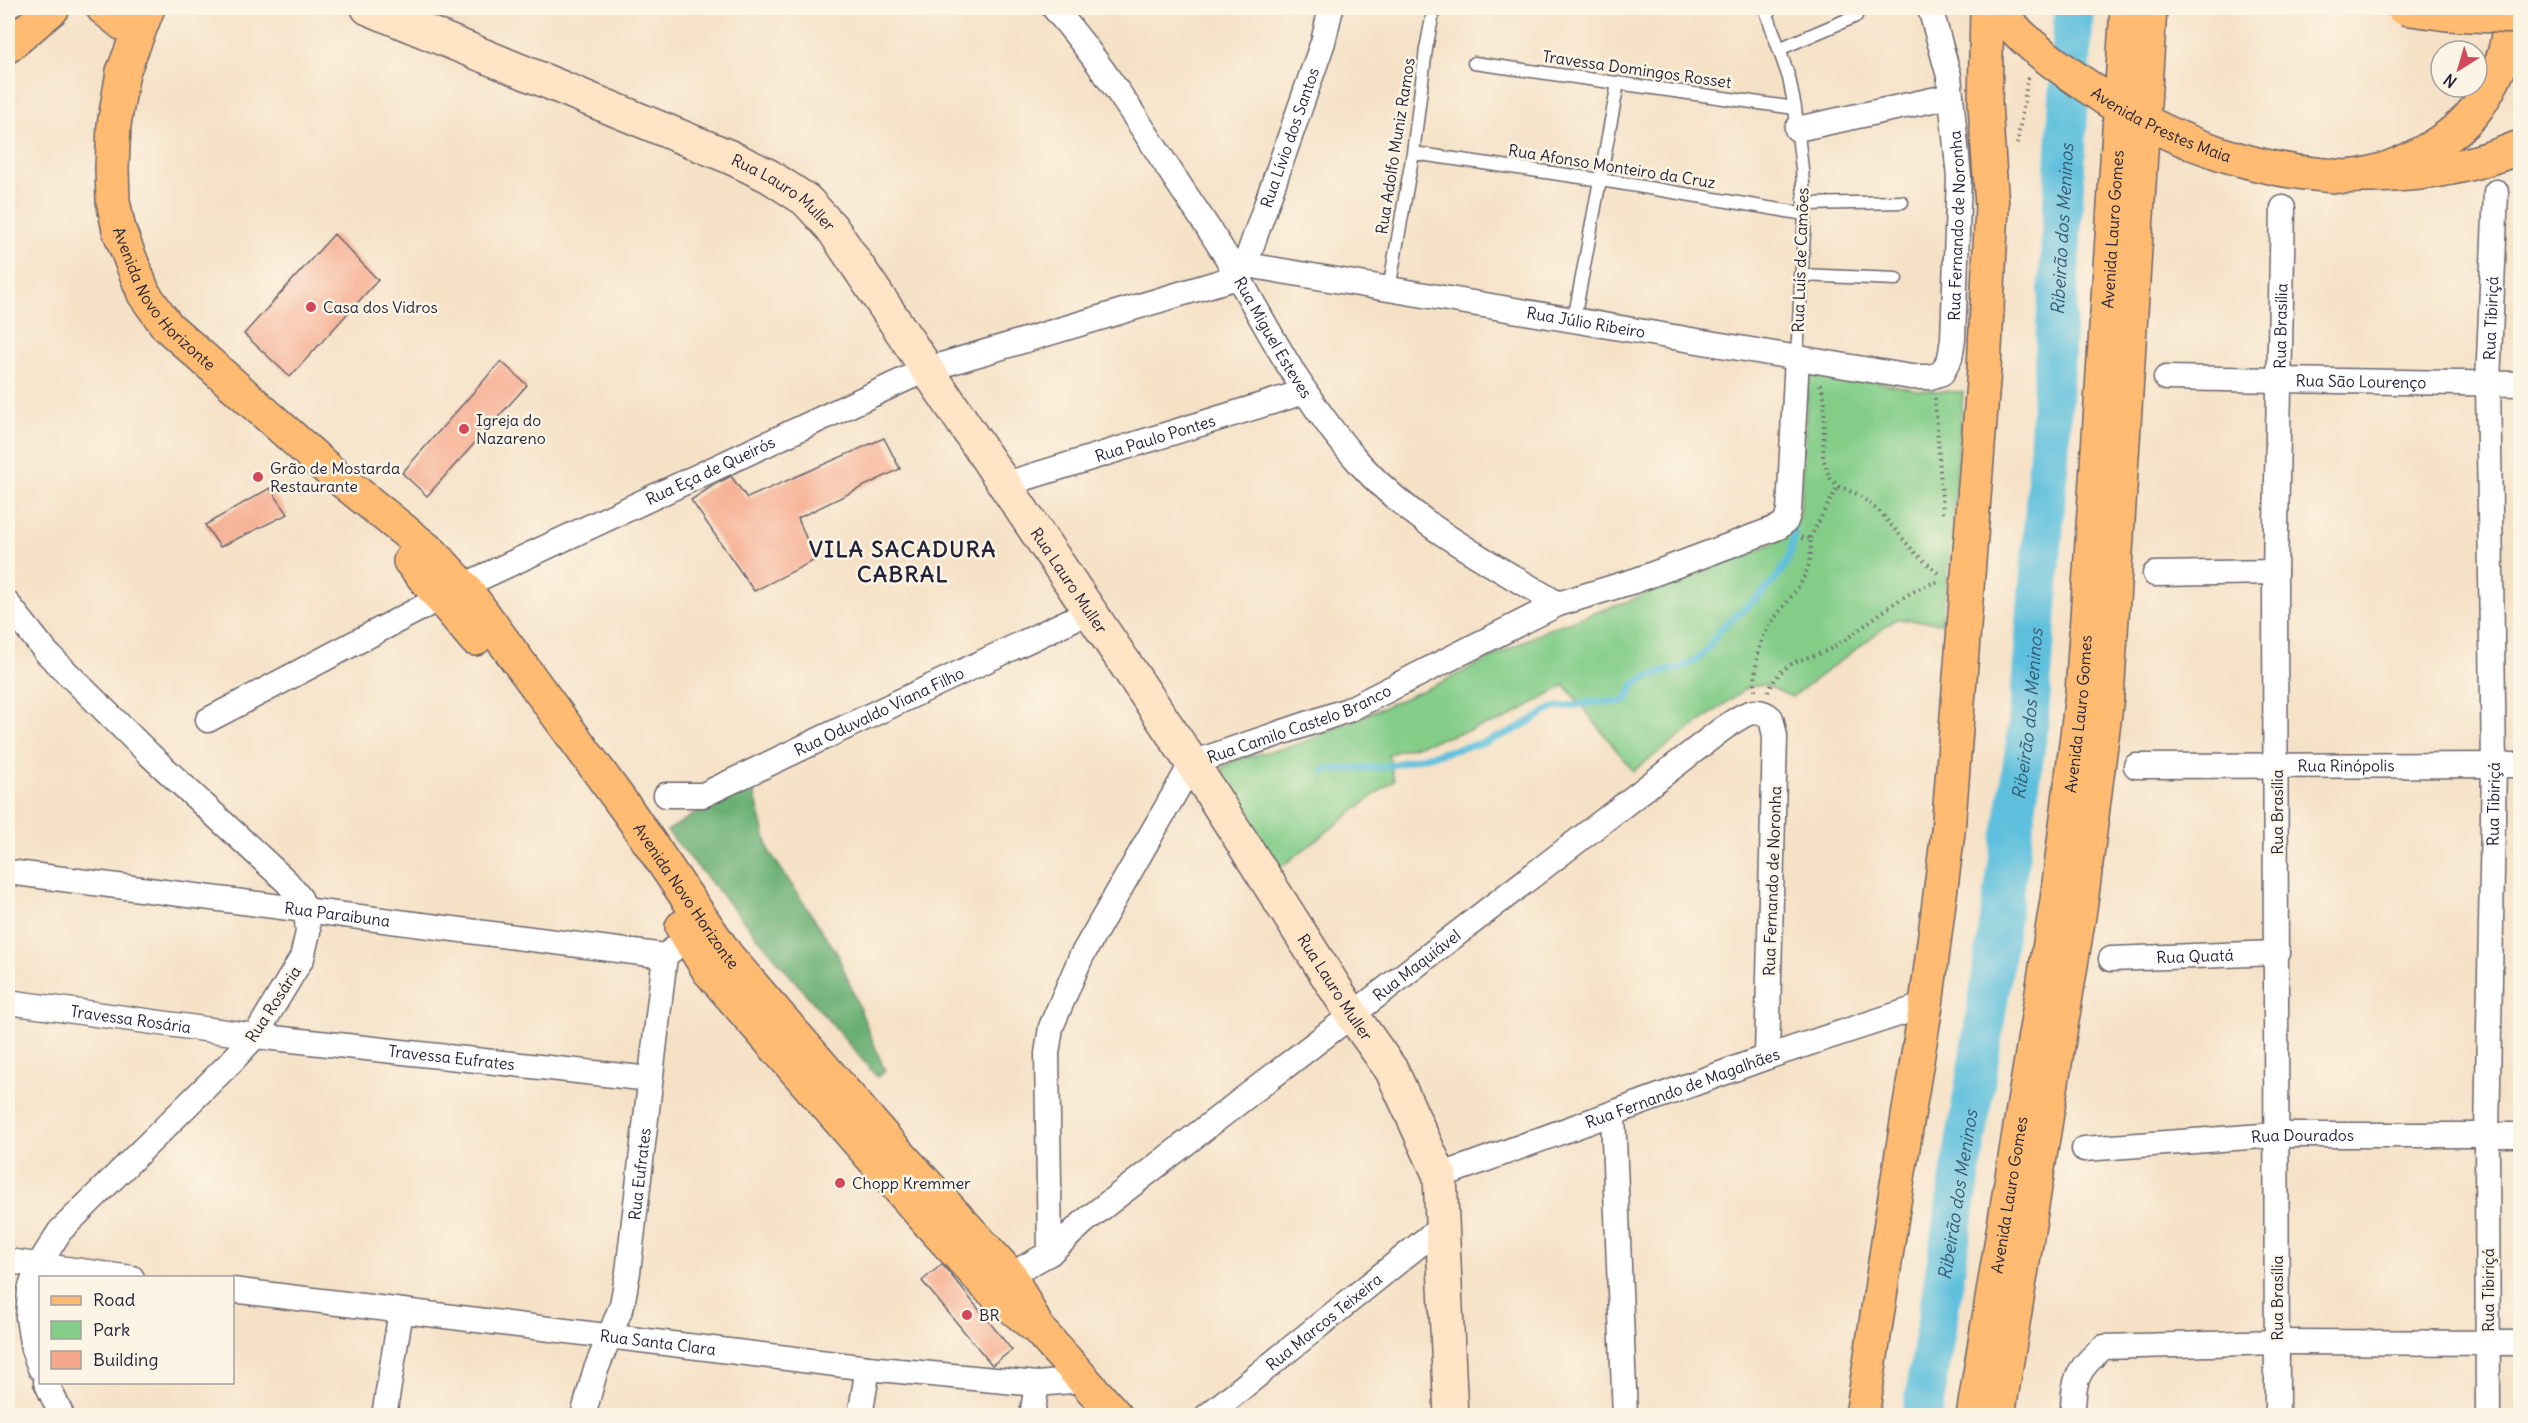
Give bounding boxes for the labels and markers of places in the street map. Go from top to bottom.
place label: Casa dos Vidros [323,297,438,317]
marker: Casa dos Vidros [304,300,318,314]
place label: Igreja do Nazareno [476,410,546,448]
marker: Igreja do Nazareno [457,422,471,436]
place label: Grão de Mostarda Restaurante [270,458,400,496]
marker: Grão de Mostarda Restaurante [251,470,265,484]
place label: Chopp Kremmer [852,1173,971,1193]
marker: Chopp Kremmer [833,1176,847,1190]
place label: BR [979,1305,1000,1325]
marker: BR [960,1308,974,1322]

